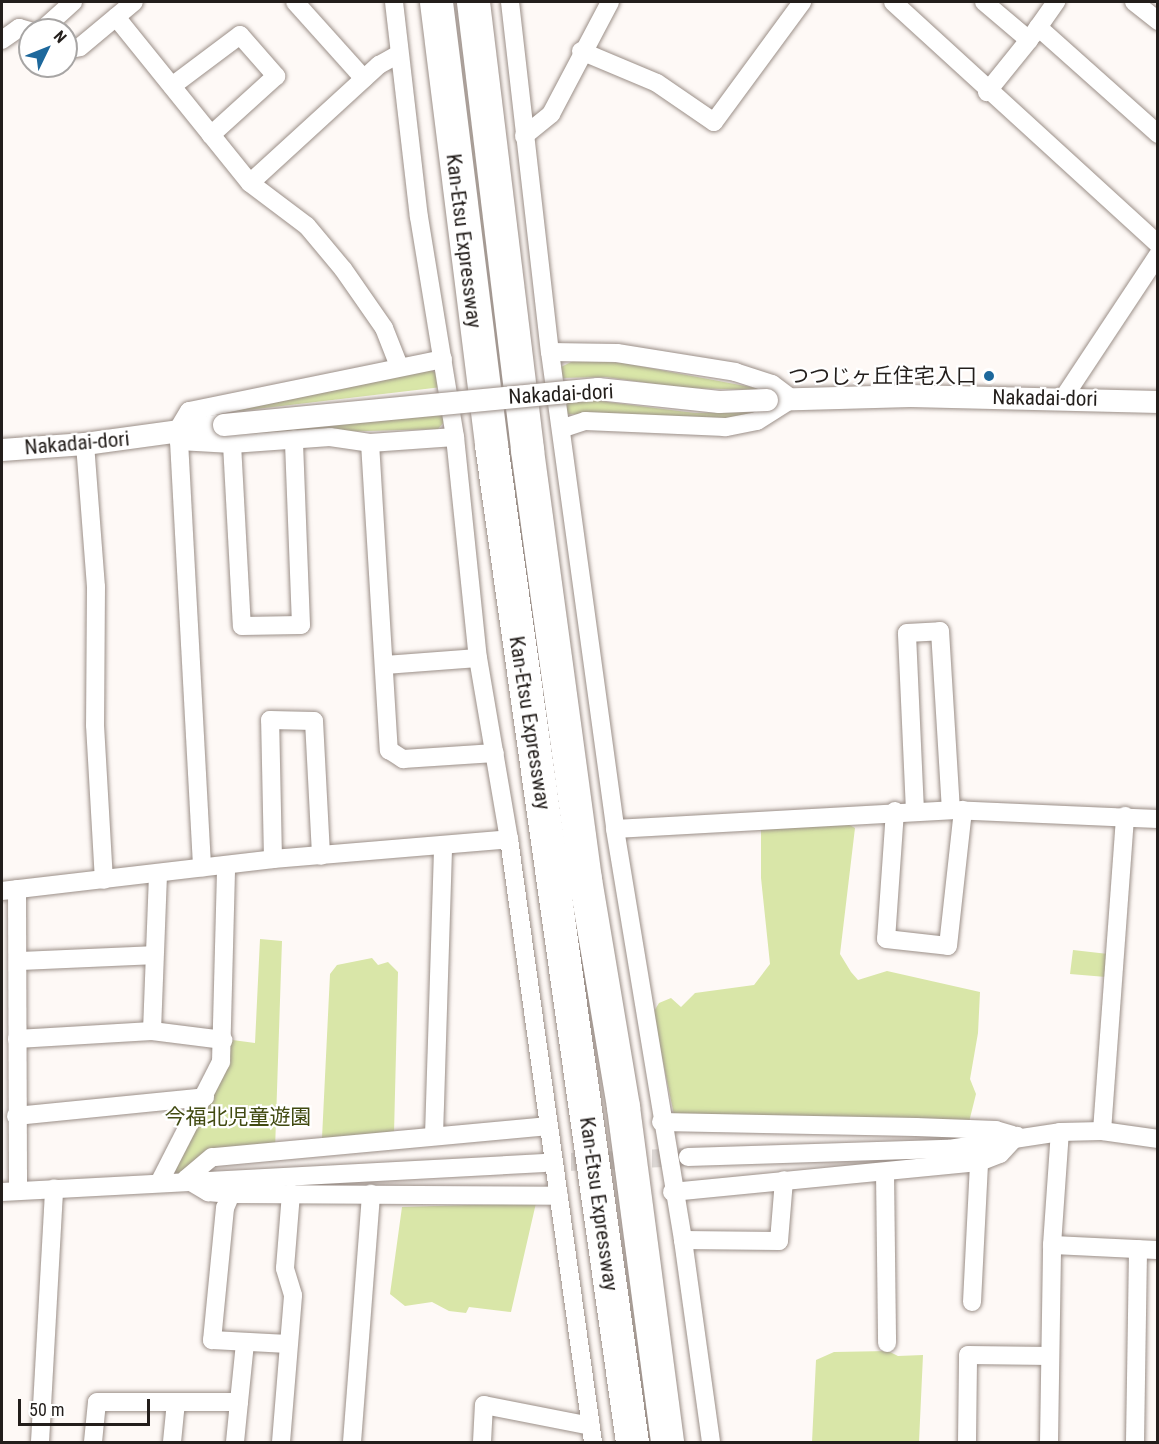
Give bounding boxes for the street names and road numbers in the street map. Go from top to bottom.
street label: Kan-Etsu Expressway [441,152,487,330]
street label: Nakadai-dori [508,379,614,409]
street label: Nakadai-dori [992,384,1098,412]
street label: Nakadai-dori [23,426,131,460]
street label: Kan-Etsu Expressway [504,634,556,812]
street label: Kan-Etsu Expressway [574,1115,624,1293]

